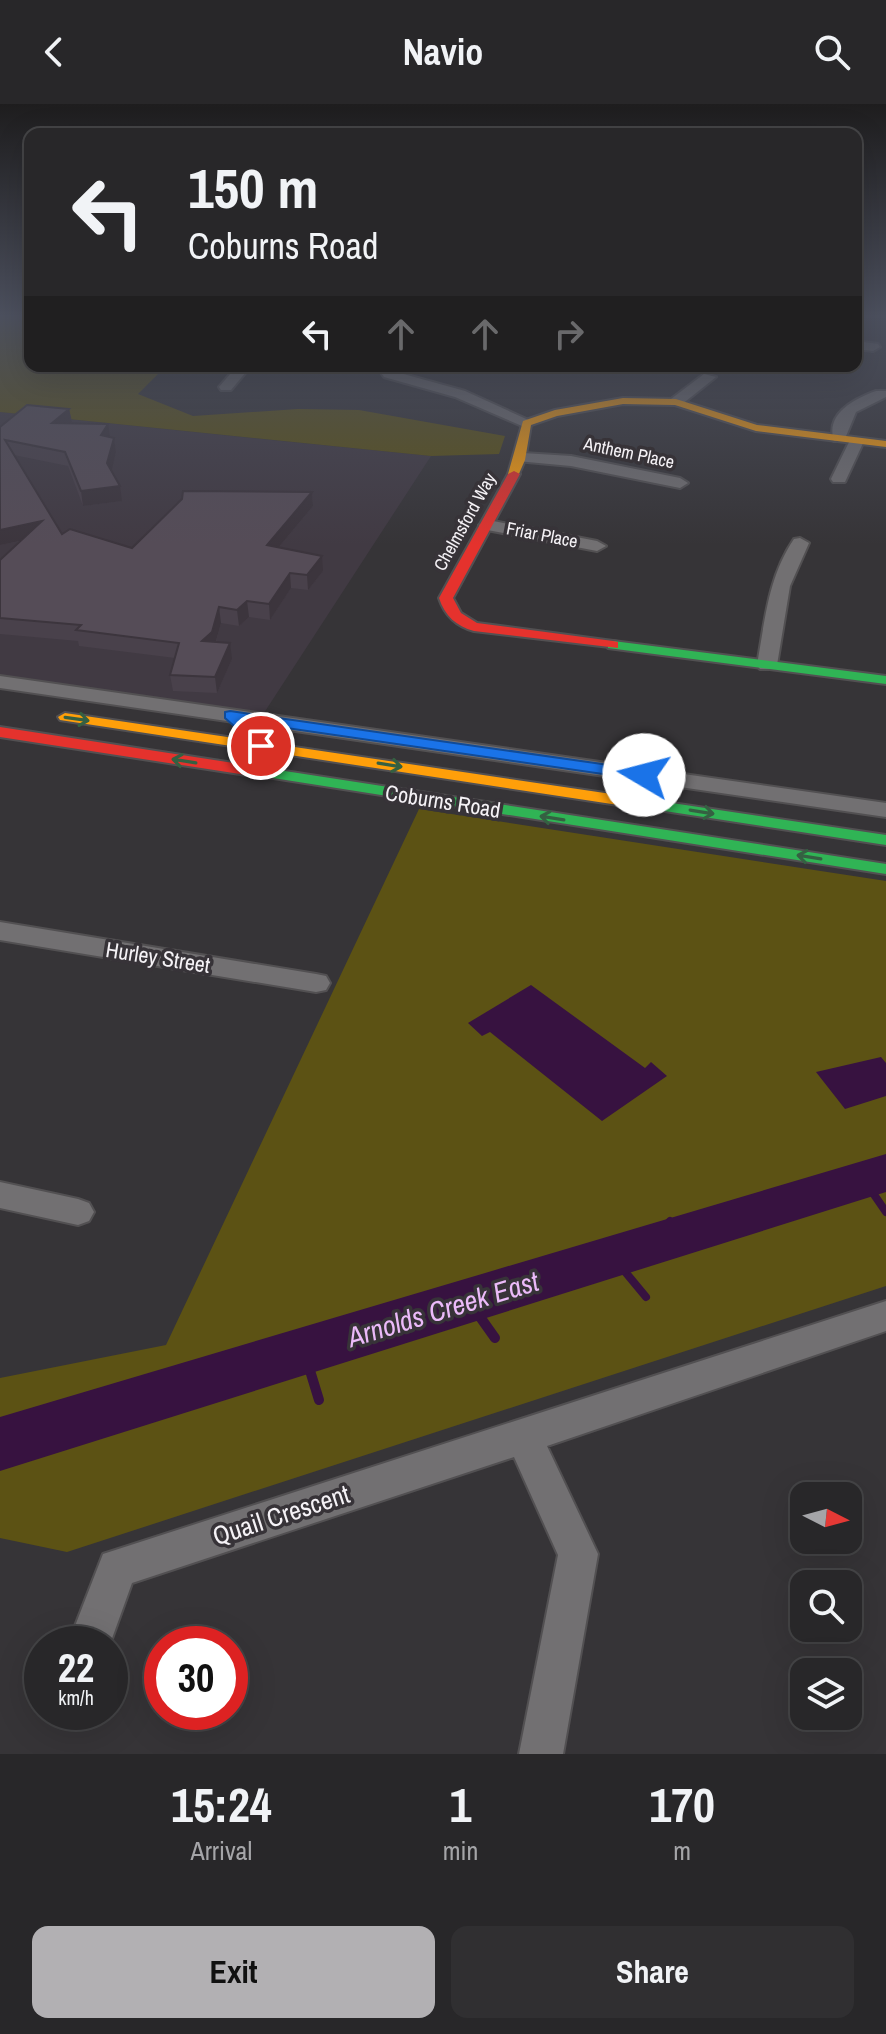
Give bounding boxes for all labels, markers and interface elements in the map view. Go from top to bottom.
text: Navio [403,28,483,76]
icon: back [32,30,76,74]
icon: search [810,30,854,74]
text: 150 m [188,150,318,225]
icon: left [56,160,160,264]
text: Coburns Road [188,222,378,270]
icon: left [295,312,339,356]
icon: ahead [379,312,423,356]
icon: ahead [463,312,507,356]
icon: right [547,312,591,356]
street label: Anthem Place [581,431,677,474]
street label: Chelmsford Way [427,468,502,575]
street label: Friar Place [504,515,580,554]
one-way arrow [64,712,89,727]
pin [227,712,295,780]
icon: arrive [239,724,283,768]
position arrow [602,733,686,817]
one-way arrow [172,752,197,767]
one-way arrow [377,758,402,773]
street label: Coburns Road [383,777,503,825]
one-way arrow [689,805,714,820]
one-way arrow [540,810,565,825]
one-way arrow [797,849,822,864]
street label: Hurley Street [104,934,212,980]
water label: Arnolds Creek East [341,1262,544,1357]
street label: Quail Crescent [208,1476,354,1553]
north arrow [790,1482,862,1554]
map controls [790,1482,862,1730]
button: search [790,1570,862,1642]
speed limit sign: 30 [144,1626,248,1730]
text: 22 [58,1641,94,1694]
button: layers [790,1658,862,1730]
text: km/h [58,1684,94,1711]
text: 15:24 [171,1772,272,1837]
text: 1 [450,1772,471,1837]
text: 170 [649,1772,715,1837]
text: Arrival [191,1833,252,1868]
text: min [443,1833,478,1868]
text: m [673,1833,691,1868]
button: Exit [32,1926,435,2018]
button: Share [451,1926,854,2018]

